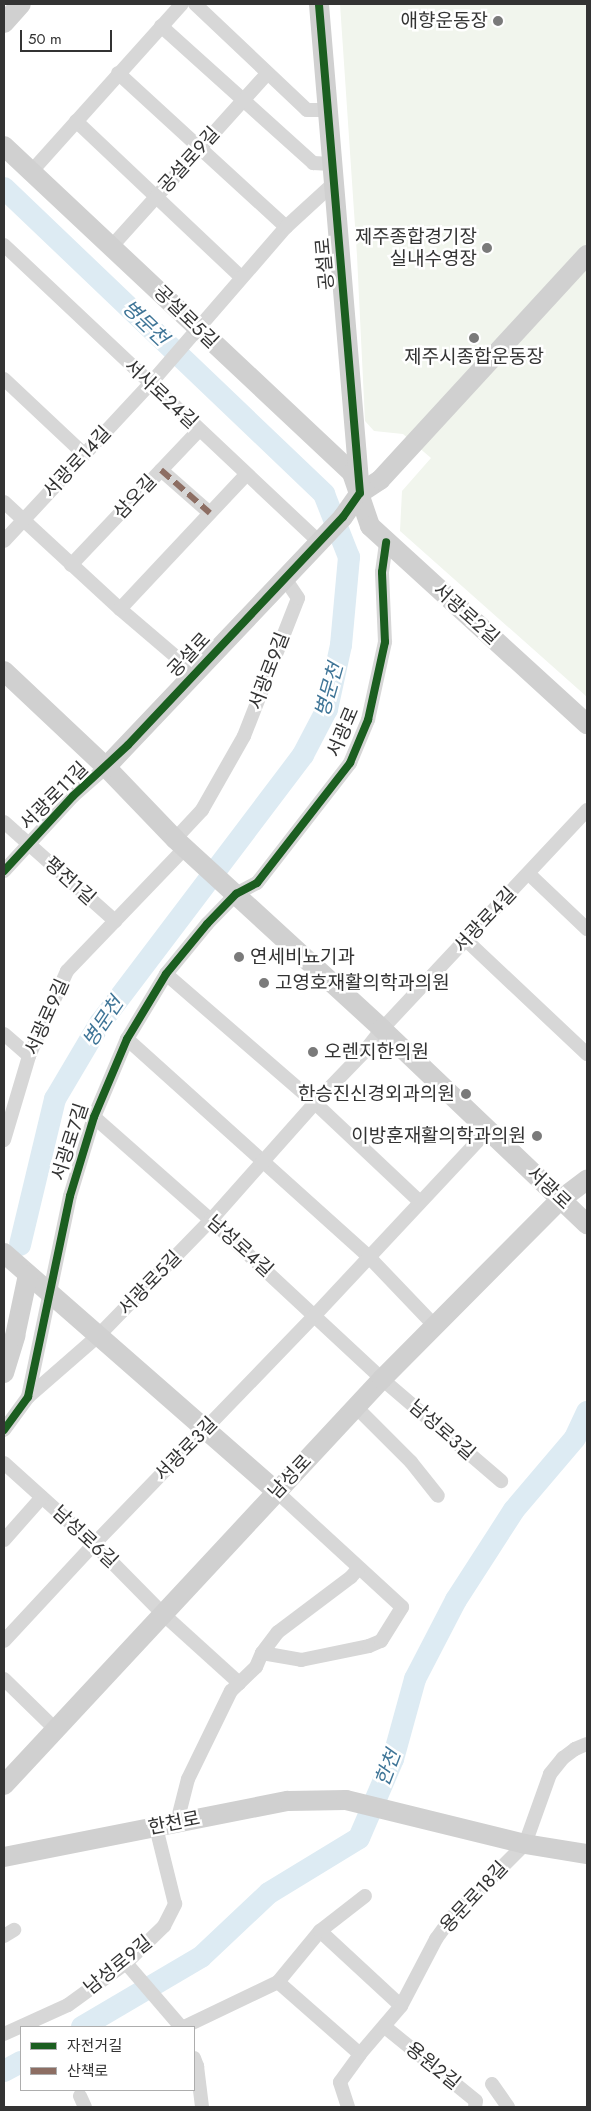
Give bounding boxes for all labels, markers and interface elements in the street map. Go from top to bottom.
place label: 애향운동장 [401,10,488,32]
marker: 애향운동장 [492,15,504,27]
scale bar [22,20,115,52]
text: 50 m [28,28,62,50]
street label: 공설로9길 [153,122,225,198]
place label: 제주종합경기장 실내수영장 [355,226,477,270]
street label: 공설로 [311,237,339,291]
marker: 제주종합경기장 실내수영장 [481,242,493,254]
street label: 공설로5길 [149,281,223,353]
water label: 병문천 [117,295,173,351]
marker: 제주시종합운동장 [468,332,480,344]
place label: 제주시종합운동장 [404,346,544,368]
street label: 서사로24길 [120,354,202,434]
street label: 서광로14길 [38,421,116,503]
street label: 삼오길 [109,470,161,524]
street label: 서광로2길 [428,579,504,649]
street label: 공설로 [163,628,215,682]
street label: 서광로9길 [244,629,294,713]
water label: 병문천 [310,660,348,720]
street label: 서광로 [322,703,364,761]
street label: 서광로11길 [15,757,93,835]
street label: 평전1길 [40,852,100,910]
street label: 서광로4길 [449,883,521,957]
place label: 연세비뇨기과 [250,946,355,968]
marker: 연세비뇨기과 [232,950,246,964]
place label: 고영호재활의학과의원 [275,972,450,994]
street label: 서광로9길 [20,975,74,1059]
marker: 고영호재활의학과의원 [257,976,271,990]
water label: 병문천 [78,992,128,1052]
place label: 오렌지한의원 [324,1041,429,1063]
marker: 오렌지한의원 [306,1045,320,1059]
place label: 한승진신경외과의원 [298,1083,455,1105]
marker: 한승진신경외과의원 [459,1087,473,1101]
street label: 서광로7길 [47,1100,93,1184]
place label: 이방훈재활의학과의원 [351,1125,526,1147]
marker: 이방훈재활의학과의원 [530,1129,544,1143]
street label: 서광로 [522,1162,576,1214]
street label: 남성로4길 [202,1210,278,1282]
street label: 서광로5길 [114,1246,186,1320]
street label: 남성로3길 [404,1395,480,1465]
street label: 서광로3길 [150,1412,222,1486]
street label: 남성로 [264,1450,316,1504]
street label: 남성로6길 [48,1501,122,1573]
water label: 한천 [370,1747,406,1789]
street label: 한천로 [146,1807,202,1839]
street label: 용문로18길 [435,1857,513,1937]
street label: 남성로9길 [79,1931,157,1999]
legend [20,2026,195,2091]
text: 자전거길 [67,2035,122,2057]
street label: 용원2길 [401,2037,465,2095]
text: 산책로 [67,2060,108,2082]

